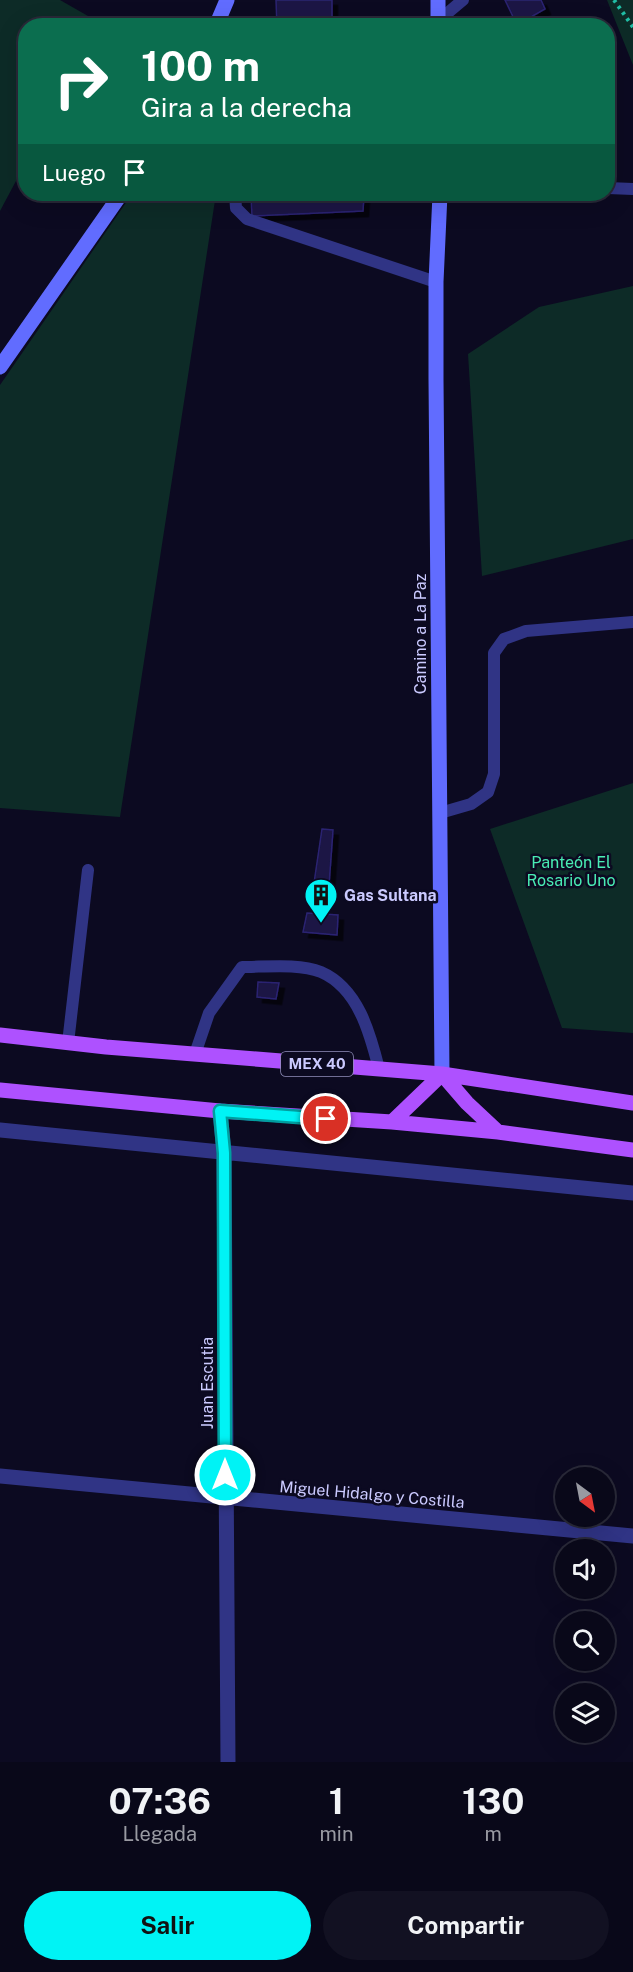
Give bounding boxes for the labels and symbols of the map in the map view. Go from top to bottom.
street label: Camino a La Paz [411,573,430,694]
park label: Panteón El Rosario Uno [526,853,616,890]
building icon: Gas Sultana [303,877,339,924]
place label: Gas Sultana [344,886,437,905]
road number: MEX 40 [281,1052,353,1076]
pin [300,1093,351,1144]
street label: Juan Escutia [198,1337,217,1429]
position arrow [193,1443,257,1507]
north arrow [555,1467,615,1527]
street label: Miguel Hidalgo y Costilla [279,1477,465,1512]

